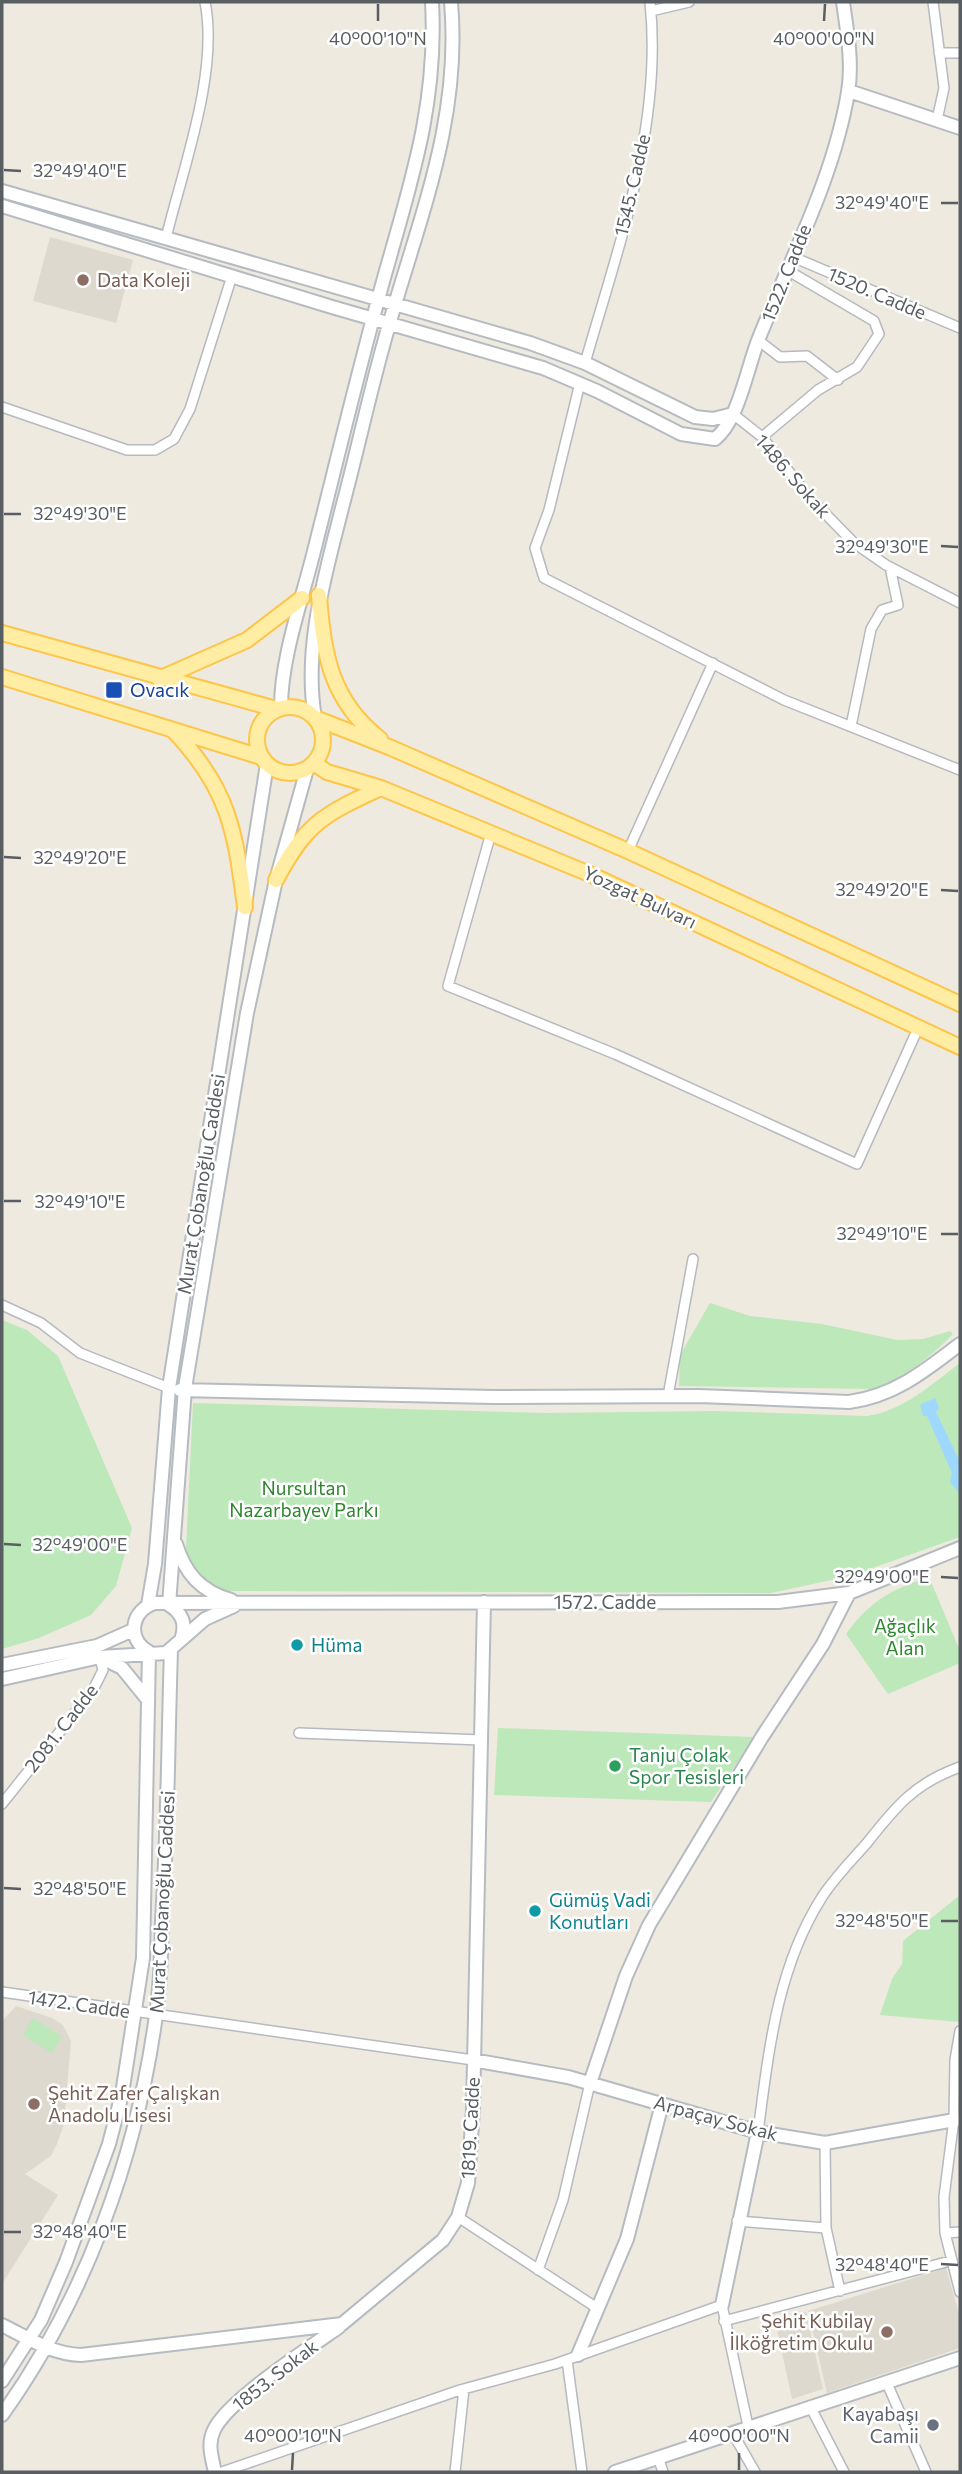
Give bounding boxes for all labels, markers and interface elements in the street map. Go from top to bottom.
text: 40°00'10"N [329,27,427,49]
text: 40°00'00"N [773,27,875,49]
street label: 1545. Cadde [609,132,654,238]
text: 32°49'40"E [33,159,127,181]
text: 32°49'40"E [835,191,929,213]
street label: 1522. Cadde [756,221,816,325]
street label: 1520. Cadde [825,262,930,324]
place label: Data Koleji [97,268,190,291]
marker: Data Koleji [75,272,91,288]
street label: 1486. Sokak [751,429,836,522]
text: 32°49'30"E [33,502,127,524]
text: 32°49'30"E [835,535,929,557]
place label: Ovacık [130,678,190,701]
marker: Ovacık [104,680,124,700]
text: 32°49'20"E [33,846,127,868]
street label: Yozgat Bulvarı [580,860,701,933]
text: 32°49'20"E [835,878,929,900]
street label: Murat Çobanoğlu Caddesi [172,1072,229,1296]
text: 32°49'10"E [35,1190,126,1212]
text: 32°49'10"E [837,1222,928,1244]
park label: Nursultan Nazarbayev Parkı [229,1476,379,1521]
text: 32°49'00"E [32,1533,128,1555]
text: 32°49'00"E [834,1565,930,1587]
street label: 1572. Cadde [554,1590,656,1613]
park label: Ağaçlık Alan [874,1614,936,1659]
place label: Hüma [311,1633,362,1656]
marker: Hüma [289,1637,305,1653]
street label: 2081. Cadde [19,1679,102,1776]
place label: Tanju Çolak Spor Tesisleri [629,1743,744,1788]
marker: Tanju Çolak Spor Tesisleri [607,1758,623,1774]
street label: Murat Çobanoğlu Caddesi [144,1790,179,2014]
text: 32°48'50"E [33,1877,127,1899]
place label: Gümüş Vadi Konutları [549,1888,651,1933]
marker: Gümüş Vadi Konutları [527,1903,543,1919]
text: 32°48'50"E [835,1909,929,1931]
street label: 1472. Cadde [27,1985,132,2022]
street label: 1819. Cadde [455,2076,484,2180]
place label: Şehit Zafer Çalışkan Anadolu Lisesi [48,2081,220,2126]
street label: Arpaçay Sokak [652,2090,781,2145]
marker: Şehit Zafer Çalışkan Anadolu Lisesi [26,2096,42,2112]
text: 32°48'40"E [33,2220,127,2242]
text: 32°48'40"E [835,2253,929,2275]
place label: Şehit Kubilay İlköğretim Okulu [729,2309,873,2354]
marker: Şehit Kubilay İlköğretim Okulu [879,2324,895,2340]
street label: 1853. Sokak [227,2334,322,2415]
place label: Kayabaşı Camii [842,2402,919,2447]
marker: Kayabaşı Camii [925,2417,941,2433]
text: 40°00'10"N [244,2424,342,2446]
text: 40°00'00"N [688,2424,790,2446]

